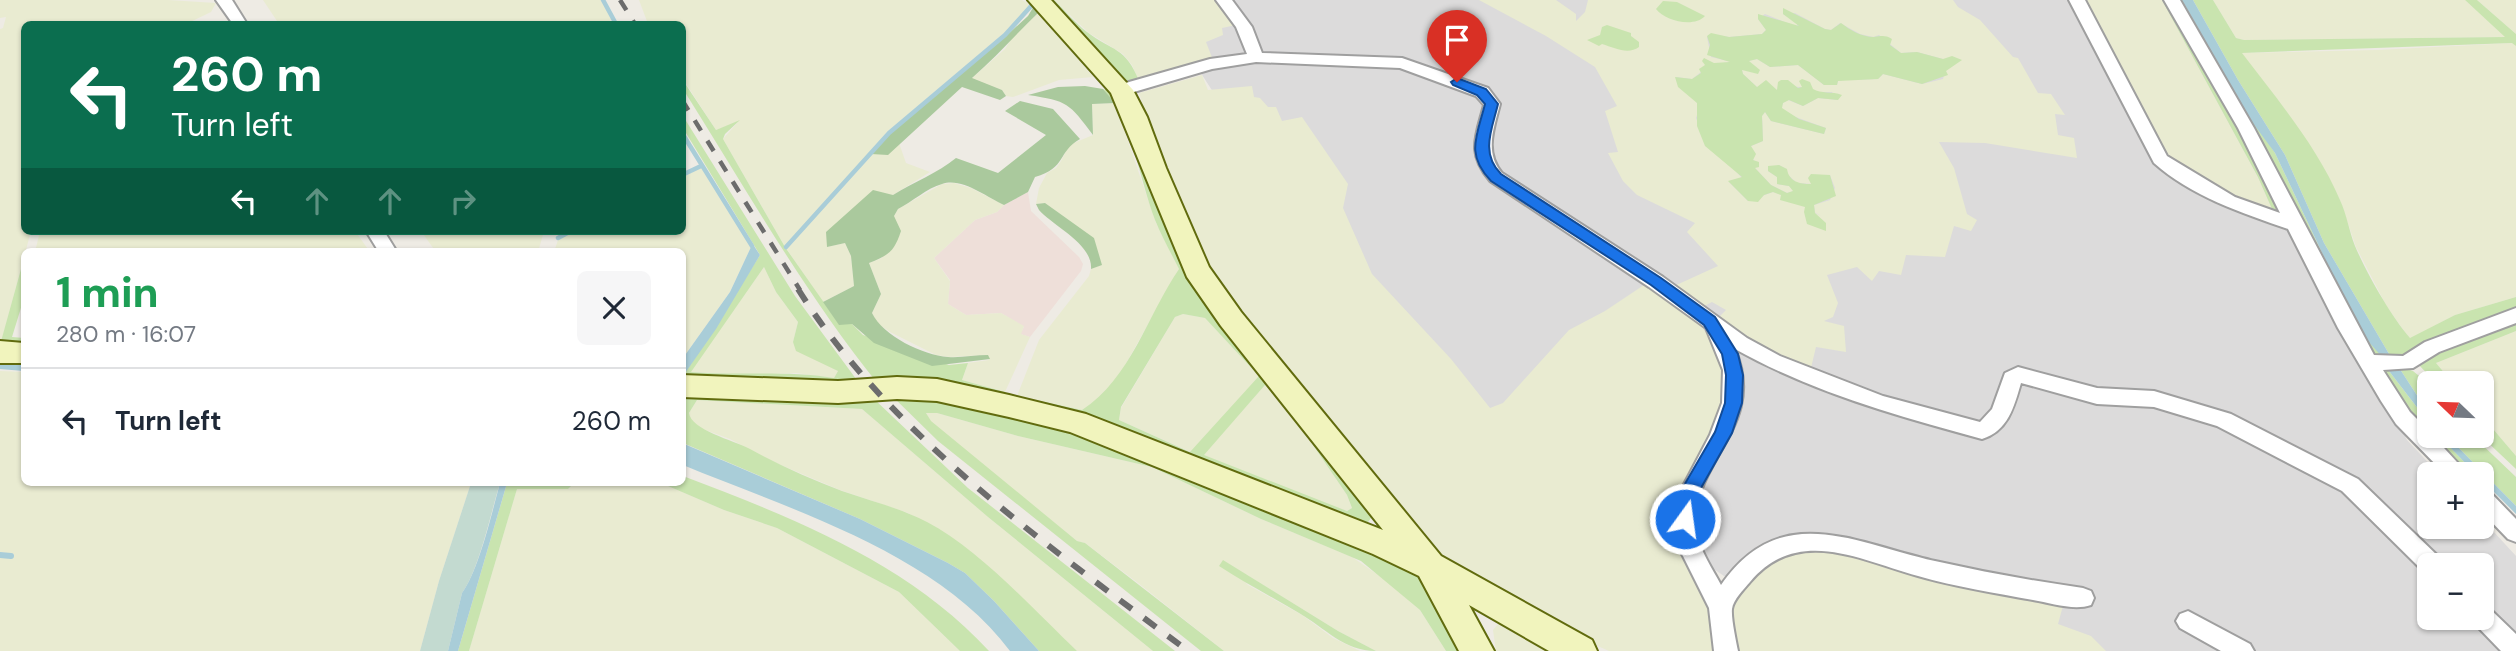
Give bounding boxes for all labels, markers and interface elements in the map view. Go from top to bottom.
pin [1427,10,1487,82]
icon: arrive [1438,21,1476,59]
text: 260 m [171,42,322,106]
icon: left [56,49,147,140]
text: Turn left [171,104,293,146]
icon: left [225,182,263,220]
icon: ahead [298,182,336,220]
icon: ahead [371,182,409,220]
icon: right [444,182,482,220]
text: 1 min [56,265,159,320]
button: close [577,271,651,345]
text: 280 m · 16:07 [56,319,196,349]
north arrow [2417,371,2494,448]
map controls [2417,371,2494,630]
icon: left [56,402,94,440]
text: Turn left [115,404,222,438]
text: 260 m [572,404,651,438]
button: + [2417,462,2494,539]
position arrow [1648,482,1722,556]
button: − [2417,553,2494,630]

